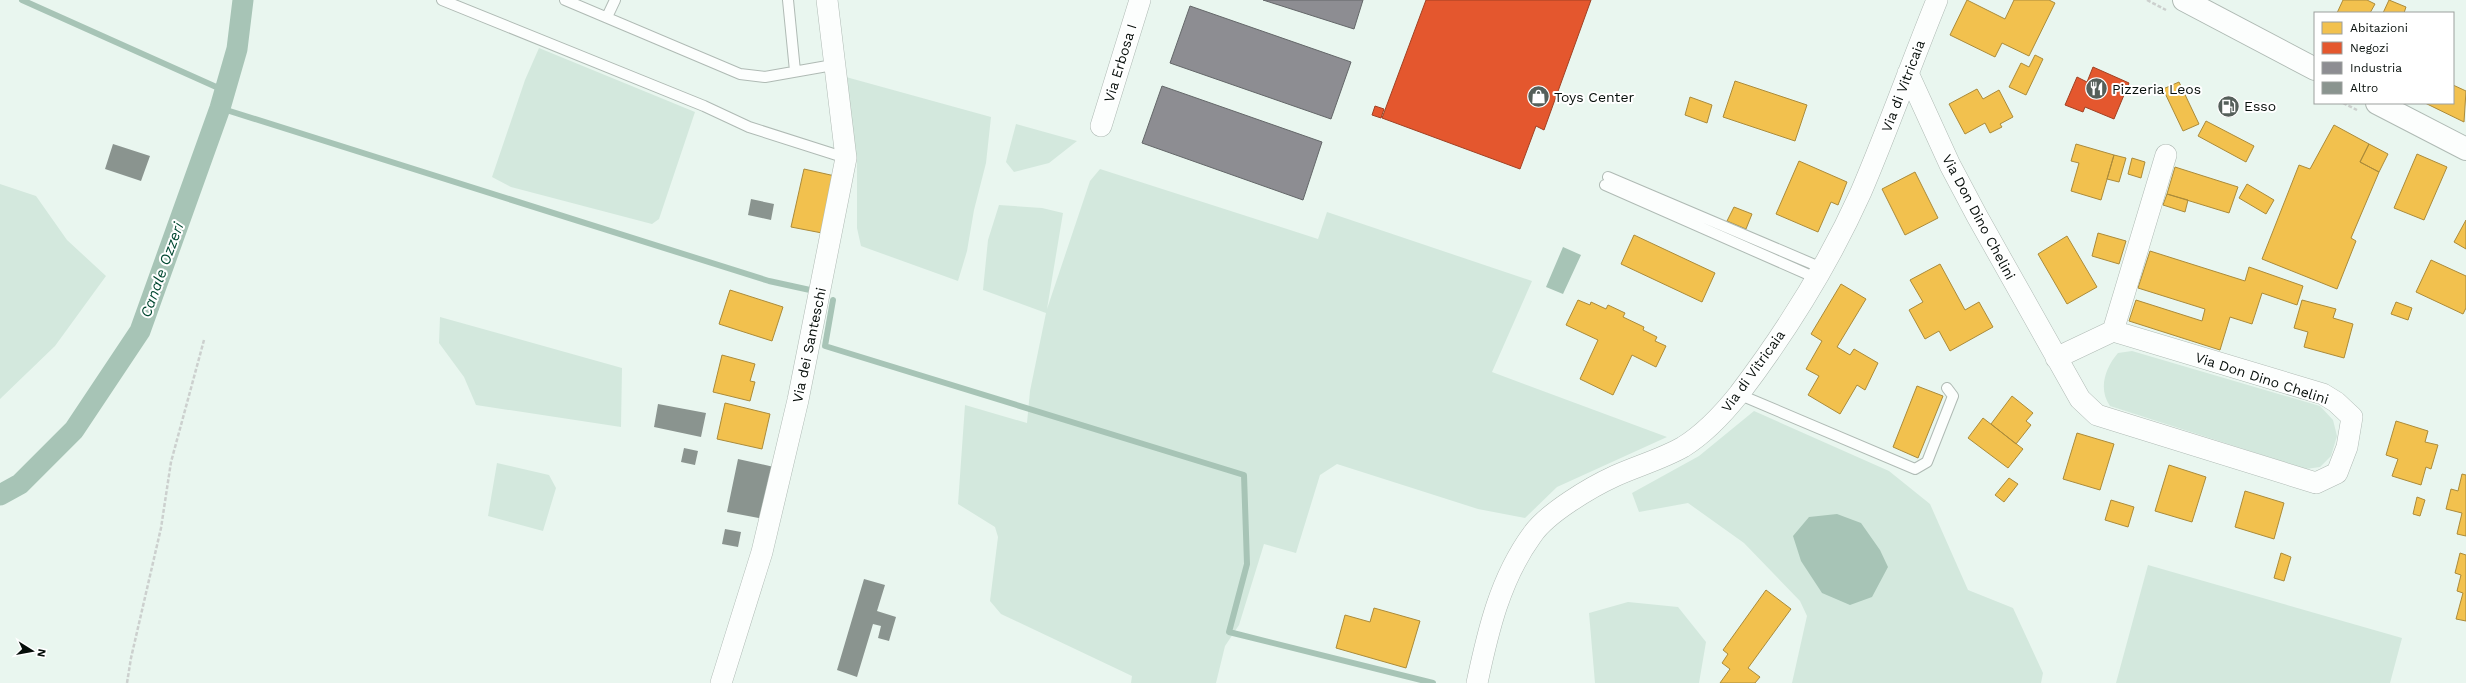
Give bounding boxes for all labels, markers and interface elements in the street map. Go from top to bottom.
legend [2314,12,2454,104]
text: Abitazioni [2350,21,2408,35]
street label: Via Erbosa I [1101,22,1139,104]
street label: Via di Vitricaia [1878,38,1928,134]
text: Negozi [2350,41,2389,55]
text: Industria [2350,61,2402,75]
restaurant icon: Pizzeria Leos [2084,76,2110,102]
place label: Pizzeria Leos [2112,81,2201,97]
text: Altro [2350,81,2378,95]
shop icon: Toys Center [1526,84,1552,110]
place label: Toys Center [1554,89,1634,105]
fuel station icon: Esso [2215,93,2241,119]
place label: Esso [2244,98,2276,114]
street label: Via Don Dino Chelini [1939,152,2019,282]
water label: Canale Ozzeri [136,219,188,320]
street label: Via dei Santeschi [789,286,829,404]
street label: Via di Vitricaia [1718,327,1788,415]
street label: Via Don Dino Chelini [2193,349,2331,407]
north arrow [12,631,52,671]
text: N [34,648,48,658]

